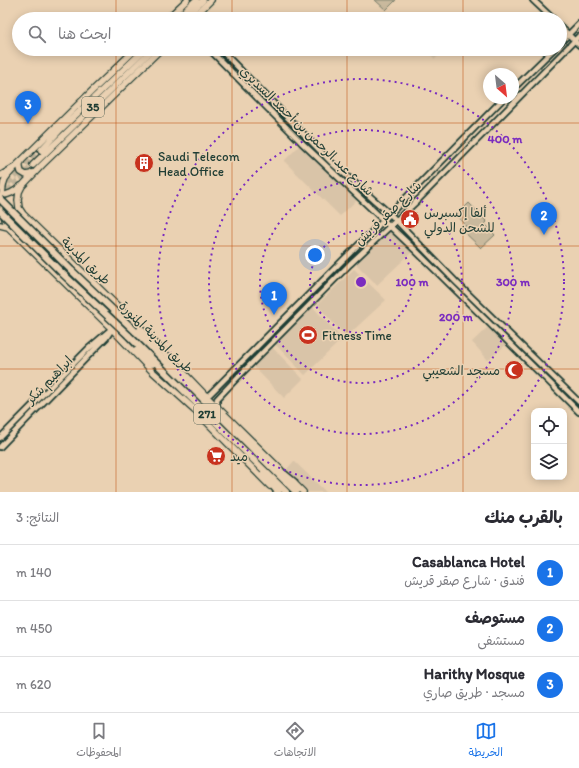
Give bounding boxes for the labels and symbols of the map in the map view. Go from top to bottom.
street label: شارع عبد الرحمن بن أحمد السديري [236,63,377,200]
north arrow [483,68,519,104]
pin: 3 [15,91,41,124]
road number: 35 [82,97,104,117]
text: 400 m [488,132,523,146]
place label: Saudi Telecom Head Office [158,149,240,179]
building icon: Saudi Telecom Head Office [133,152,155,174]
street label: شارع صقر قريش [352,178,426,250]
pin: 2 [531,202,557,235]
place label: ألفا إكسبرس للشحن الدولي [424,205,495,239]
public building icon: ألفا إكسبرس للشحن الدولي [399,208,421,230]
street label: طريق المدينة [58,234,114,289]
your location [305,245,325,265]
centre of rings [354,275,368,289]
text: 100 m [395,275,429,289]
text: 300 m [496,275,531,289]
pin: 1 [261,282,287,315]
street label: طريق المدينة المنورة [115,298,196,377]
text: 200 m [439,310,474,324]
sports icon: Fitness Time [297,324,319,346]
place label: Fitness Time [322,328,392,343]
street label: ابراهيم شكر [22,353,78,410]
mosque icon: مسجد الشعيبي [503,359,525,381]
place label: مسجد الشعيبي [422,363,500,382]
road number: 271 [194,404,220,424]
supermarket icon: ميد [205,445,227,467]
place label: ميد [230,449,248,465]

